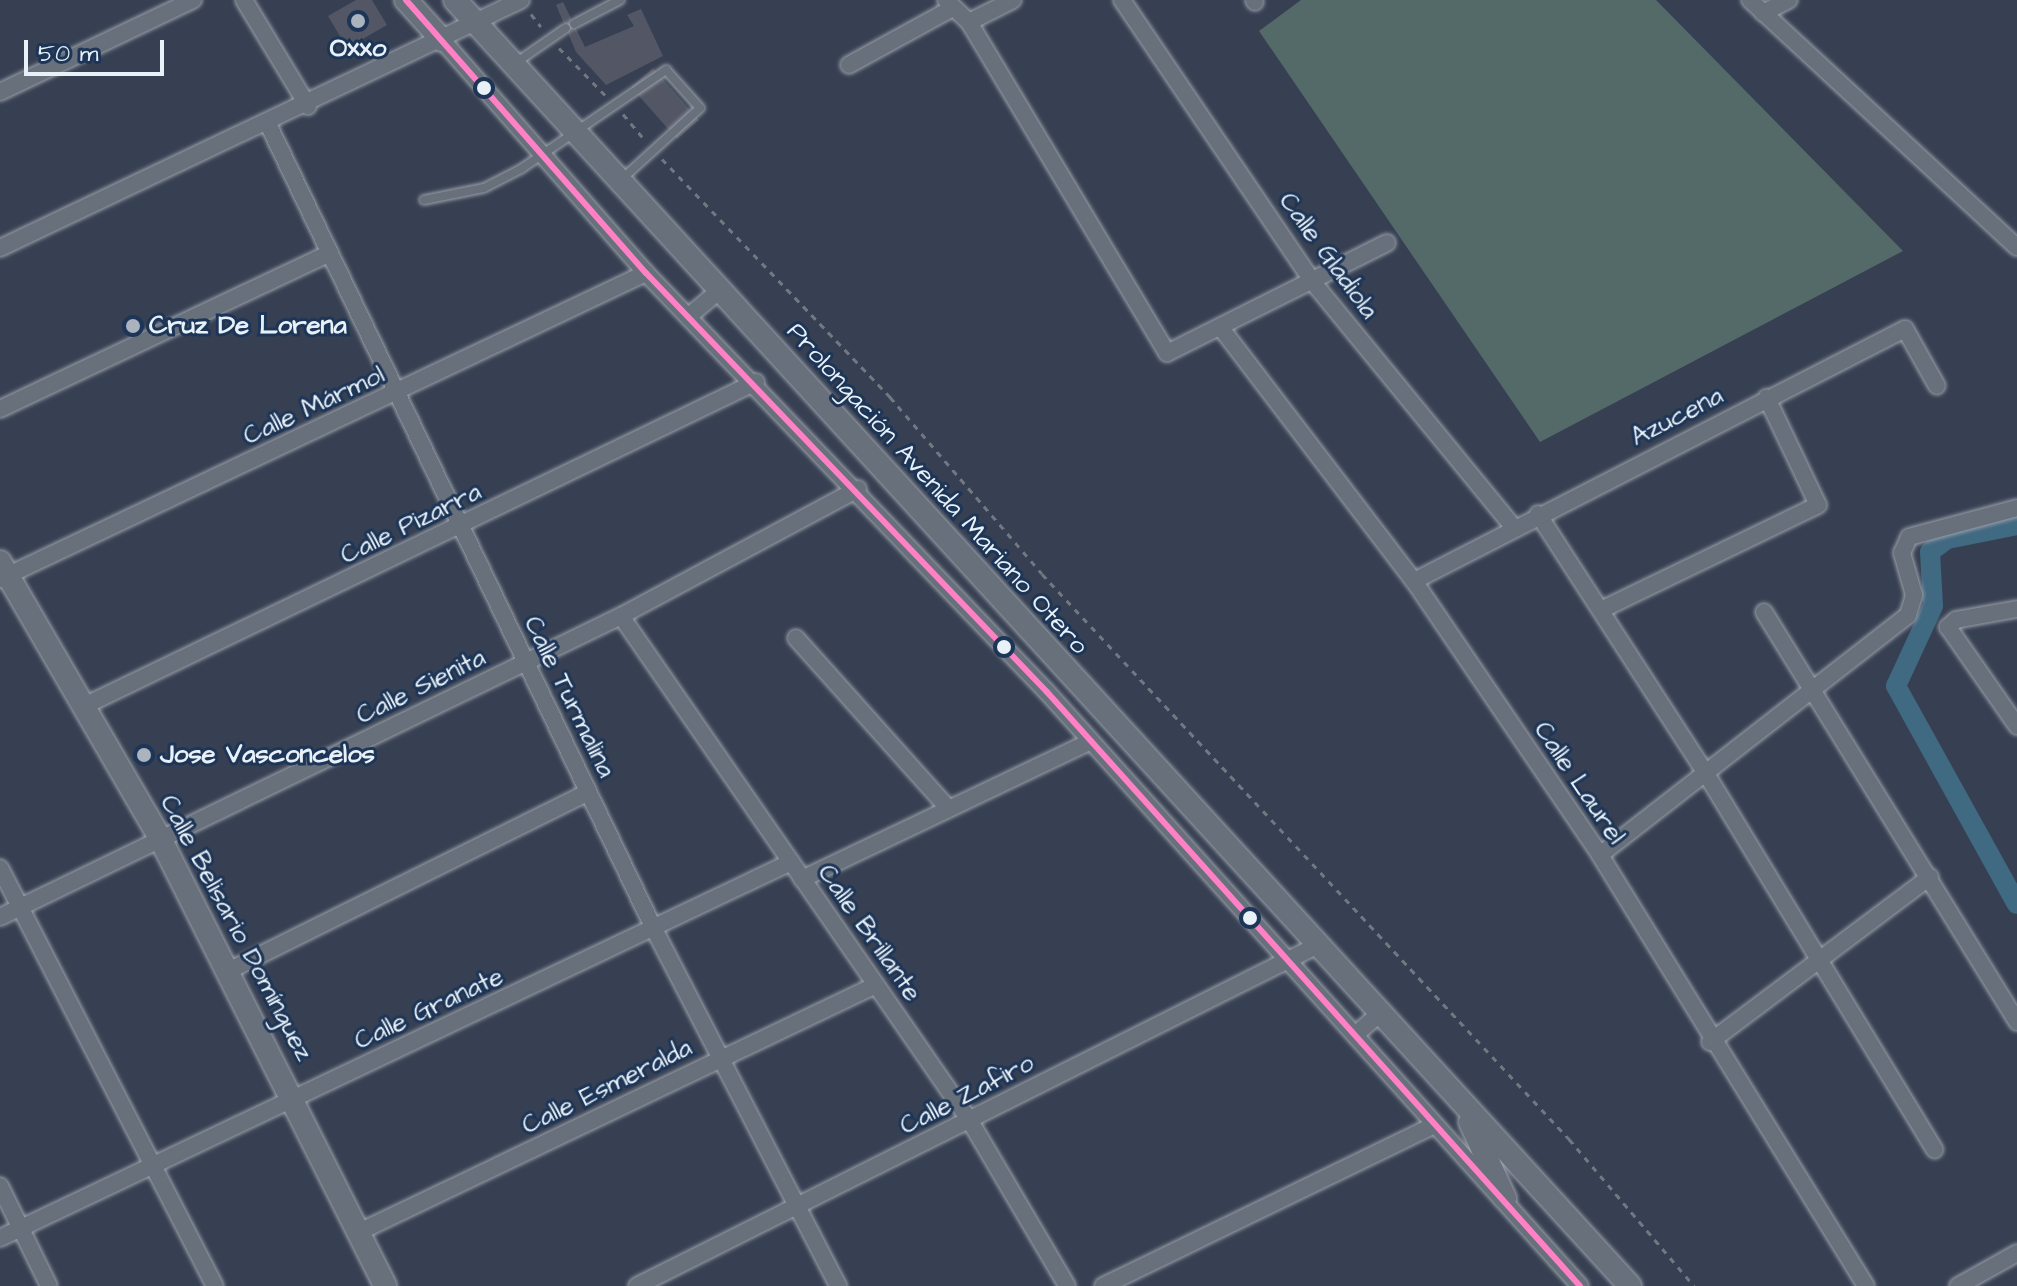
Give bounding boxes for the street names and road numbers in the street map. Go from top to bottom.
street label: Calle Gladiola [1272,187,1384,325]
street label: Prolongación Avenida Mariano Otero [780,317,1094,661]
street label: Calle Mármol [238,360,390,452]
street label: Azucena [1626,381,1728,453]
street label: Calle Pizarra [335,476,487,572]
street label: Calle Turmalina [516,611,622,783]
street label: Calle Sienita [351,642,491,732]
street label: Calle Laurel [1527,716,1631,850]
street label: Calle Belisario Domínguez [153,790,319,1066]
street label: Calle Brillante [810,859,928,1007]
street label: Calle Granate [350,961,508,1057]
street label: Calle Esmeralda [517,1032,697,1142]
street label: Calle Zafiro [895,1048,1039,1142]

